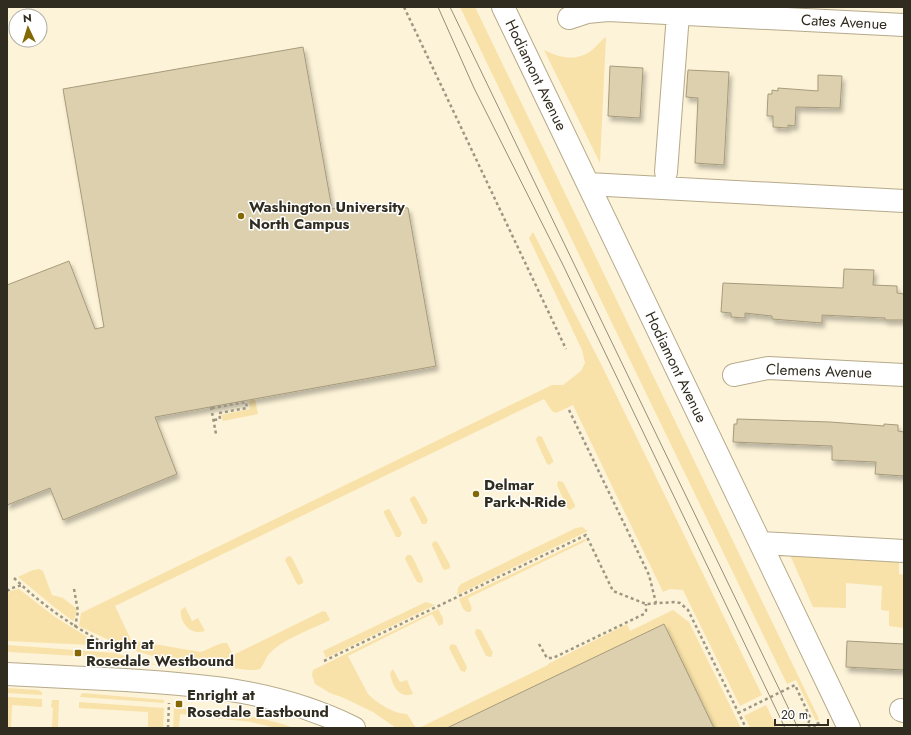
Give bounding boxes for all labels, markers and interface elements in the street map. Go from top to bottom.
north arrow [8,8,48,48]
street label: Cates Avenue [800,9,888,35]
text: N [22,10,32,26]
street label: Hodiamont Avenue [500,16,573,135]
place label: Washington University North Campus [249,196,405,235]
marker: Washington University North Campus [236,211,246,221]
street label: Hodiamont Avenue [640,308,713,427]
street label: Clemens Avenue [766,358,873,384]
place label: Delmar Park-N-Ride [484,474,566,513]
marker: Delmar Park-N-Ride [471,489,481,499]
place label: Enright at Rosedale Westbound [86,633,234,672]
marker: Enright at Rosedale Westbound [73,648,83,658]
place label: Enright at Rosedale Eastbound [187,684,329,723]
marker: Enright at Rosedale Eastbound [174,699,184,709]
scale bar [775,701,828,727]
text: 20 m [781,706,808,724]

